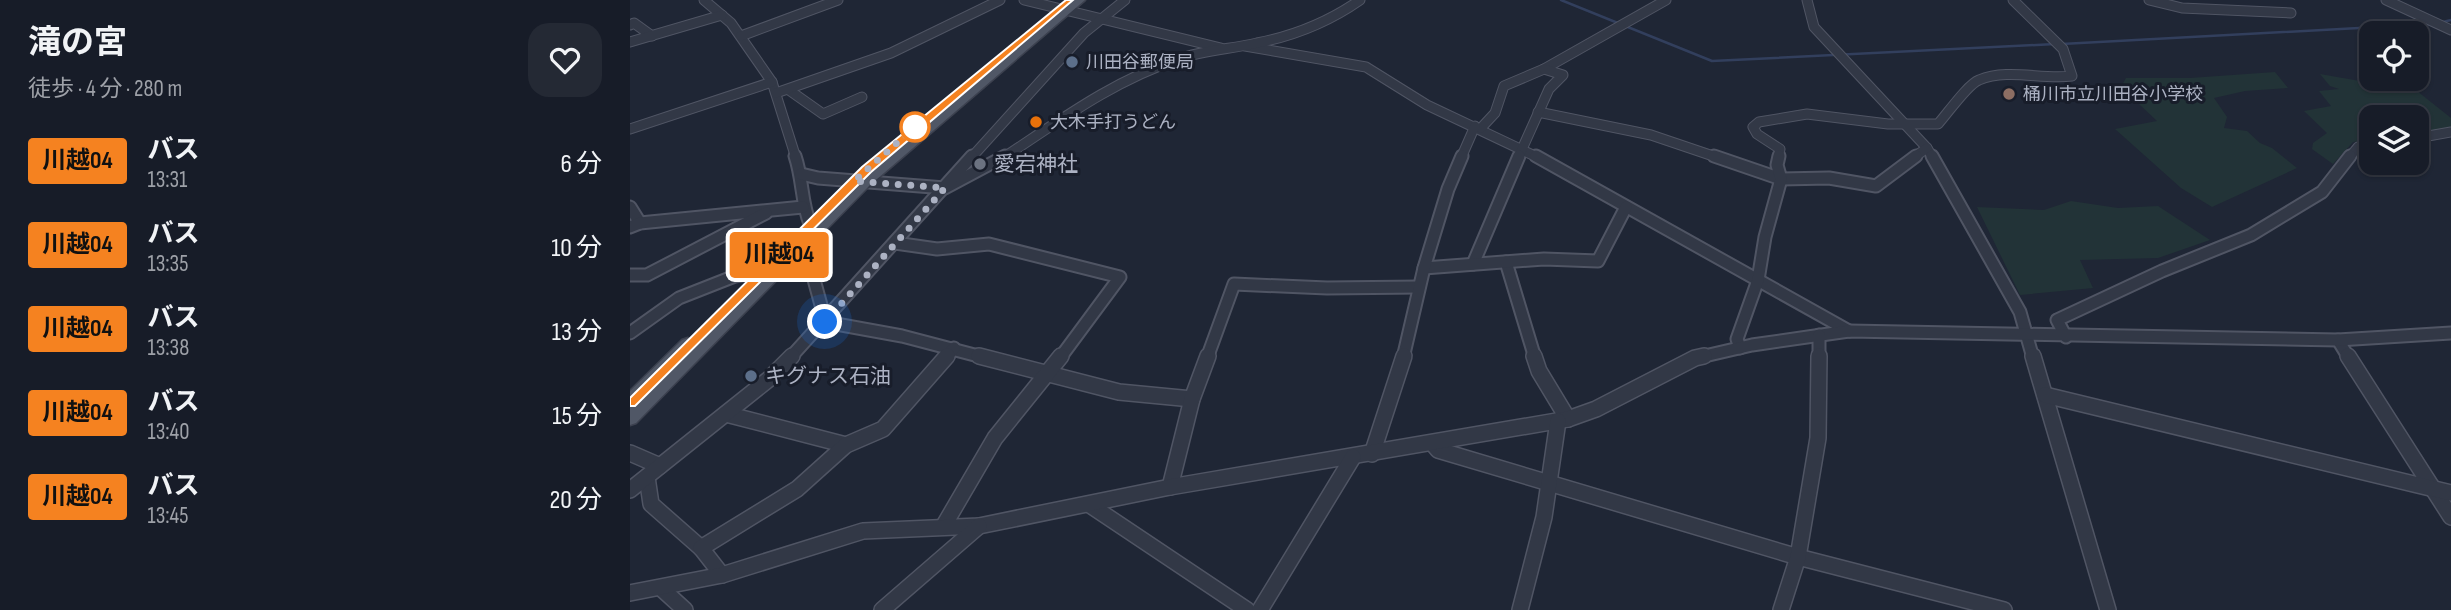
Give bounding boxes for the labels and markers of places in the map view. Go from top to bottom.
place label: 川田谷郵便局 [1086,52,1194,73]
marker: 川田谷郵便局 [1064,54,1080,70]
place label: 桶川市立川田谷小学校 [2023,84,2203,105]
marker: 桶川市立川田谷小学校 [2001,86,2017,102]
unlabelled marker [900,112,930,142]
place label: 大木手打うどん [1050,112,1176,133]
marker: 大木手打うどん [1028,114,1044,130]
place label: 愛宕神社 [994,152,1078,177]
marker: 愛宕神社 [972,156,988,172]
place label: キグナス石油 [765,364,891,389]
marker: キグナス石油 [743,368,759,384]

